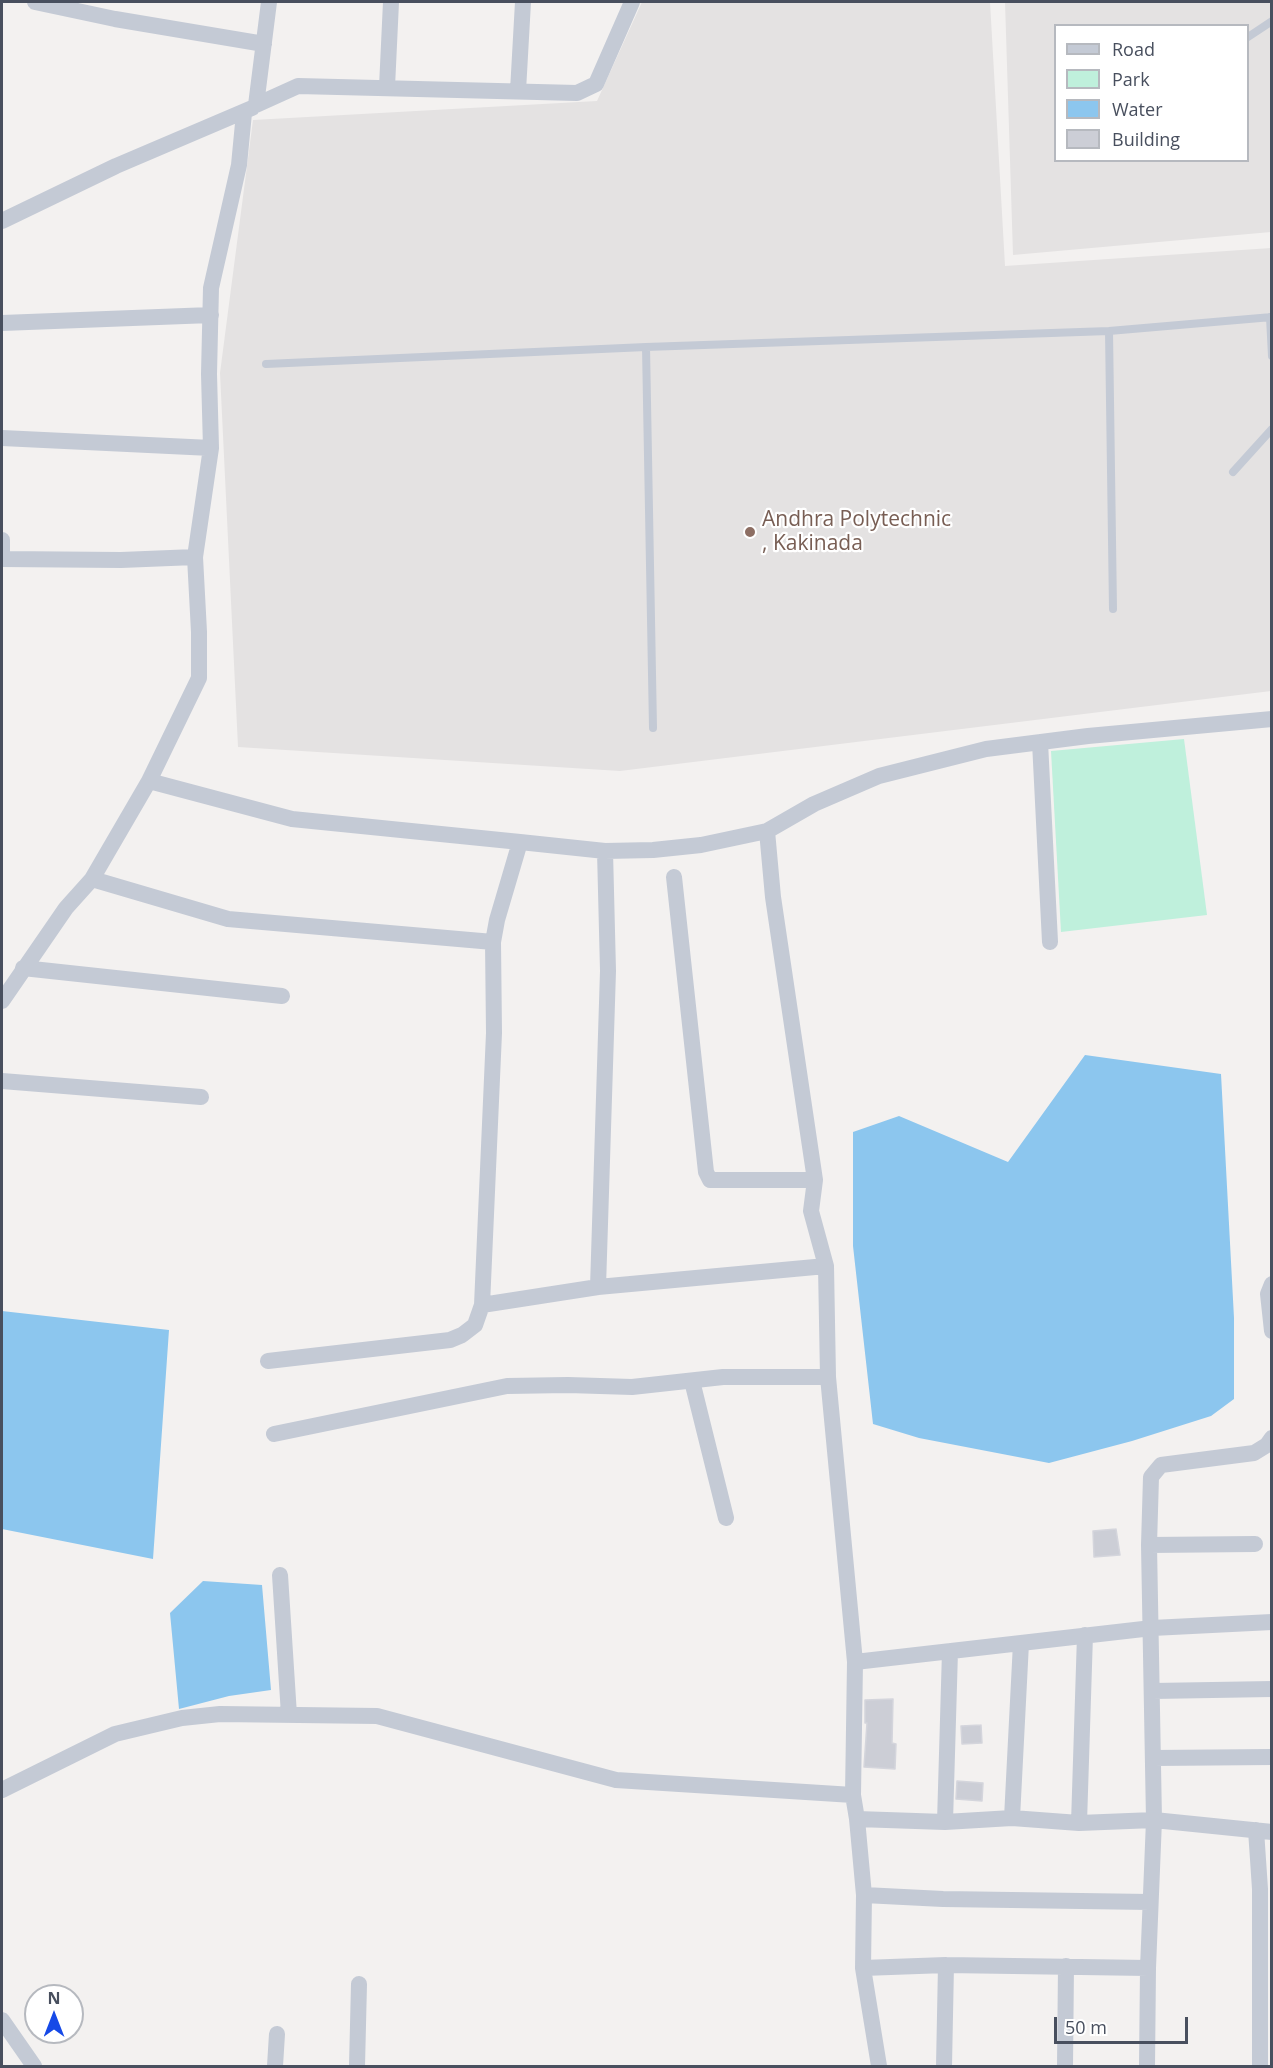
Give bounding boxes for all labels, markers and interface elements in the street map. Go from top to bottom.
legend [1054,24,1249,162]
text: Road [1112,37,1155,61]
text: Park [1112,67,1150,91]
text: Water [1112,97,1163,121]
text: Building [1112,127,1180,151]
place label: Andhra Polytechnic , Kakinada [762,507,951,557]
marker: Andhra Polytechnic , Kakinada [743,525,757,539]
north arrow [24,1984,84,2044]
text: N [47,1987,61,2009]
scale bar [1057,2005,1190,2043]
text: 50 m [1065,2015,1107,2039]

